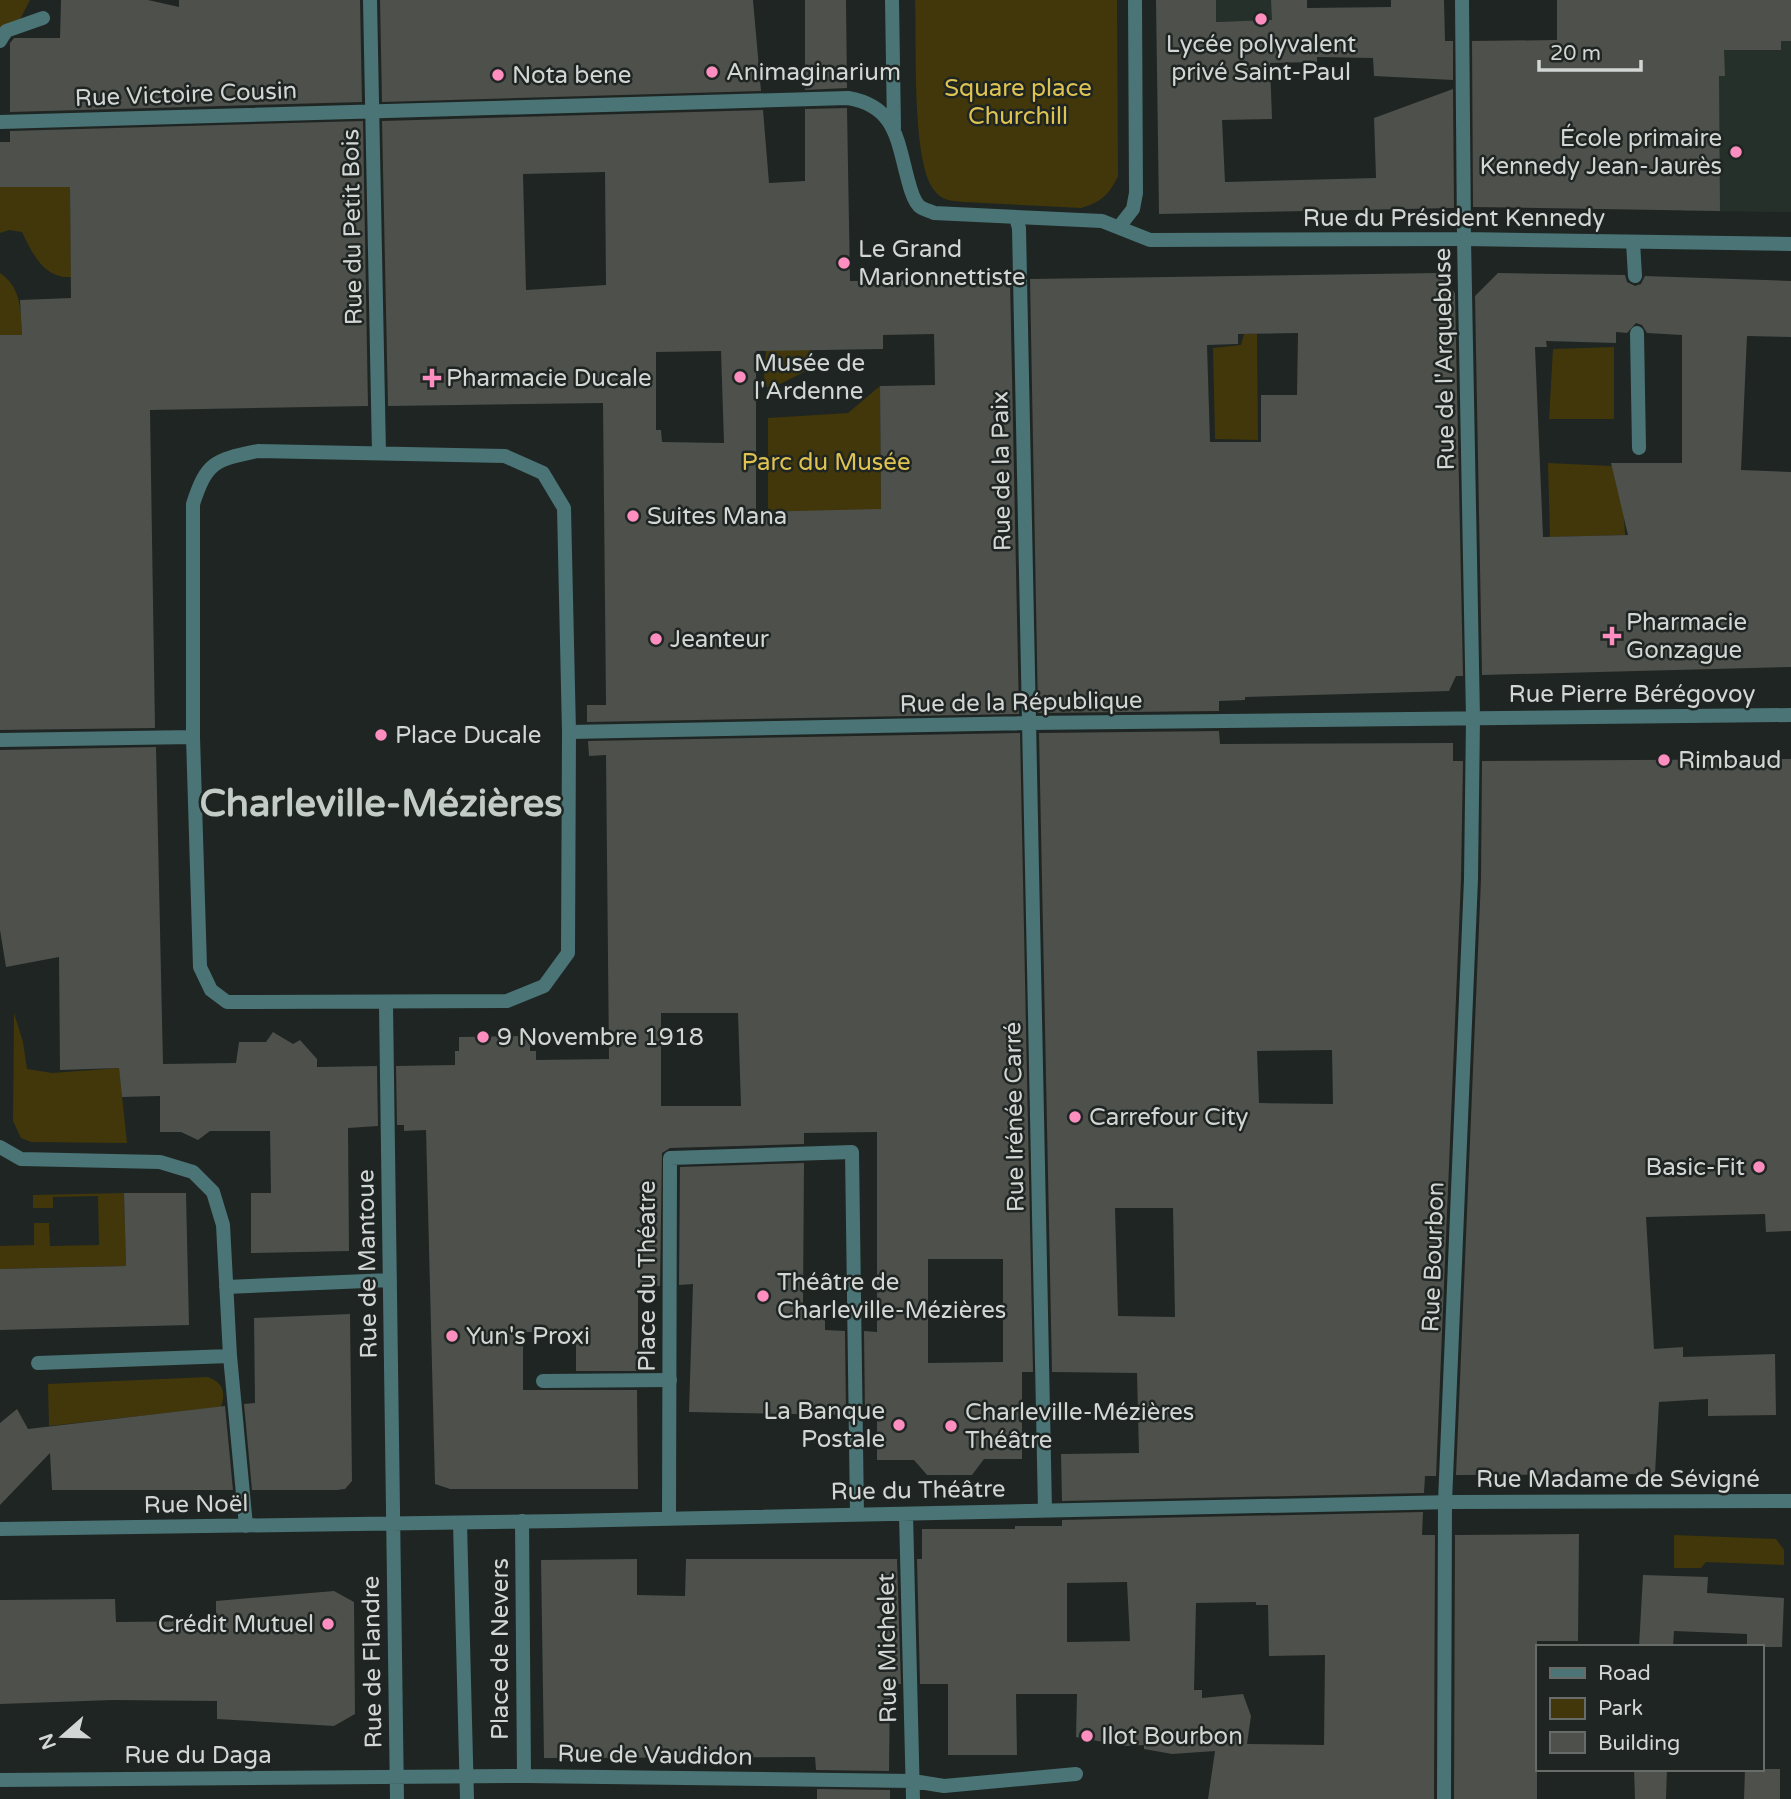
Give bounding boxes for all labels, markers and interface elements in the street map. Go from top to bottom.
marker: Lycée polyvalent privé Saint-Paul [1253,11,1269,27]
scale bar [1539,28,1640,72]
place label: Lycée polyvalent privé Saint-Paul [1166,30,1356,87]
text: 20 m [1550,41,1601,66]
place label: Animaginarium [726,58,901,87]
place label: Nota bene [512,61,631,90]
marker: Animaginarium [704,64,720,80]
marker: Nota bene [490,67,506,83]
park label: Square place Churchill [944,74,1092,131]
street label: Rue Victoire Cousin [74,76,298,113]
place label: École primaire Kennedy Jean-Jaurès [1479,123,1722,181]
street label: Rue du Petit Bois [336,129,369,325]
marker: École primaire Kennedy Jean-Jaurès [1728,144,1744,160]
street label: Rue du Président Kennedy [1303,204,1605,233]
place label: Le Grand Marionnettiste [858,235,1026,292]
street label: Rue de l'Arquebuse [1428,247,1461,471]
marker: Le Grand Marionnettiste [836,255,852,271]
place label: Musée de l'Ardenne [754,349,865,406]
place label: Pharmacie Ducale [446,364,652,393]
marker: Musée de l'Ardenne [732,369,748,385]
marker: Pharmacie Ducale [424,370,440,386]
street label: Rue de la Paix [986,391,1017,551]
park label: Parc du Musée [741,448,911,477]
place label: Suites Mana [647,502,787,531]
marker: Suites Mana [625,508,641,524]
place label: Pharmacie Gonzague [1626,608,1747,665]
place label: Jeanteur [670,625,770,654]
marker: Pharmacie Gonzague [1604,628,1620,644]
marker: Jeanteur [648,631,664,647]
street label: Rue Pierre Bérégovoy [1509,680,1756,709]
street label: Rue de la République [899,686,1143,719]
place label: Place Ducale [395,721,541,750]
marker: Place Ducale [373,727,389,743]
place label: Rimbaud [1678,746,1781,775]
marker: Rimbaud [1656,752,1672,768]
district label: Charleville-Mézières [199,781,563,827]
street label: Rue Irénée Carré [998,1022,1031,1212]
place label: 9 Novembre 1918 [497,1023,704,1052]
marker: 9 Novembre 1918 [475,1029,491,1045]
place label: Carrefour City [1089,1103,1249,1132]
marker: Carrefour City [1067,1109,1083,1125]
place label: Basic-Fit [1646,1153,1745,1182]
marker: Basic-Fit [1751,1159,1767,1175]
street label: Rue de Mantoue [351,1169,384,1359]
street label: Place du Théatre [633,1180,662,1372]
street label: Rue Bourbon [1416,1181,1451,1333]
place label: Théâtre de Charleville-Mézières [777,1268,1006,1325]
marker: Théâtre de Charleville-Mézières [755,1288,771,1304]
place label: Yun's Proxi [466,1322,590,1351]
marker: Yun's Proxi [444,1328,460,1344]
place label: La Banque Postale [763,1397,885,1454]
place label: Charleville-Mézières Théâtre [965,1398,1194,1455]
marker: La Banque Postale [891,1417,907,1433]
marker: Charleville-Mézières Théâtre [943,1418,959,1434]
street label: Rue Madame de Sévigné [1476,1465,1760,1494]
street label: Rue du Théâtre [830,1474,1006,1507]
street label: Rue Noël [143,1489,249,1520]
street label: Place de Nevers [486,1558,515,1740]
street label: Rue Michelet [872,1573,903,1723]
street label: Rue de Flandre [356,1575,389,1749]
place label: Crédit Mutuel [158,1610,314,1639]
marker: Crédit Mutuel [320,1616,336,1632]
legend [1536,1645,1763,1771]
text: Road [1598,1661,1651,1686]
text: Park [1598,1696,1643,1721]
north arrow [28,1701,98,1771]
place label: Ilot Bourbon [1101,1722,1243,1751]
marker: Ilot Bourbon [1079,1728,1095,1744]
text: N [35,1731,61,1752]
text: Building [1598,1731,1680,1756]
street label: Rue de Vaudidon [557,1739,753,1772]
street label: Rue du Daga [124,1741,272,1770]

